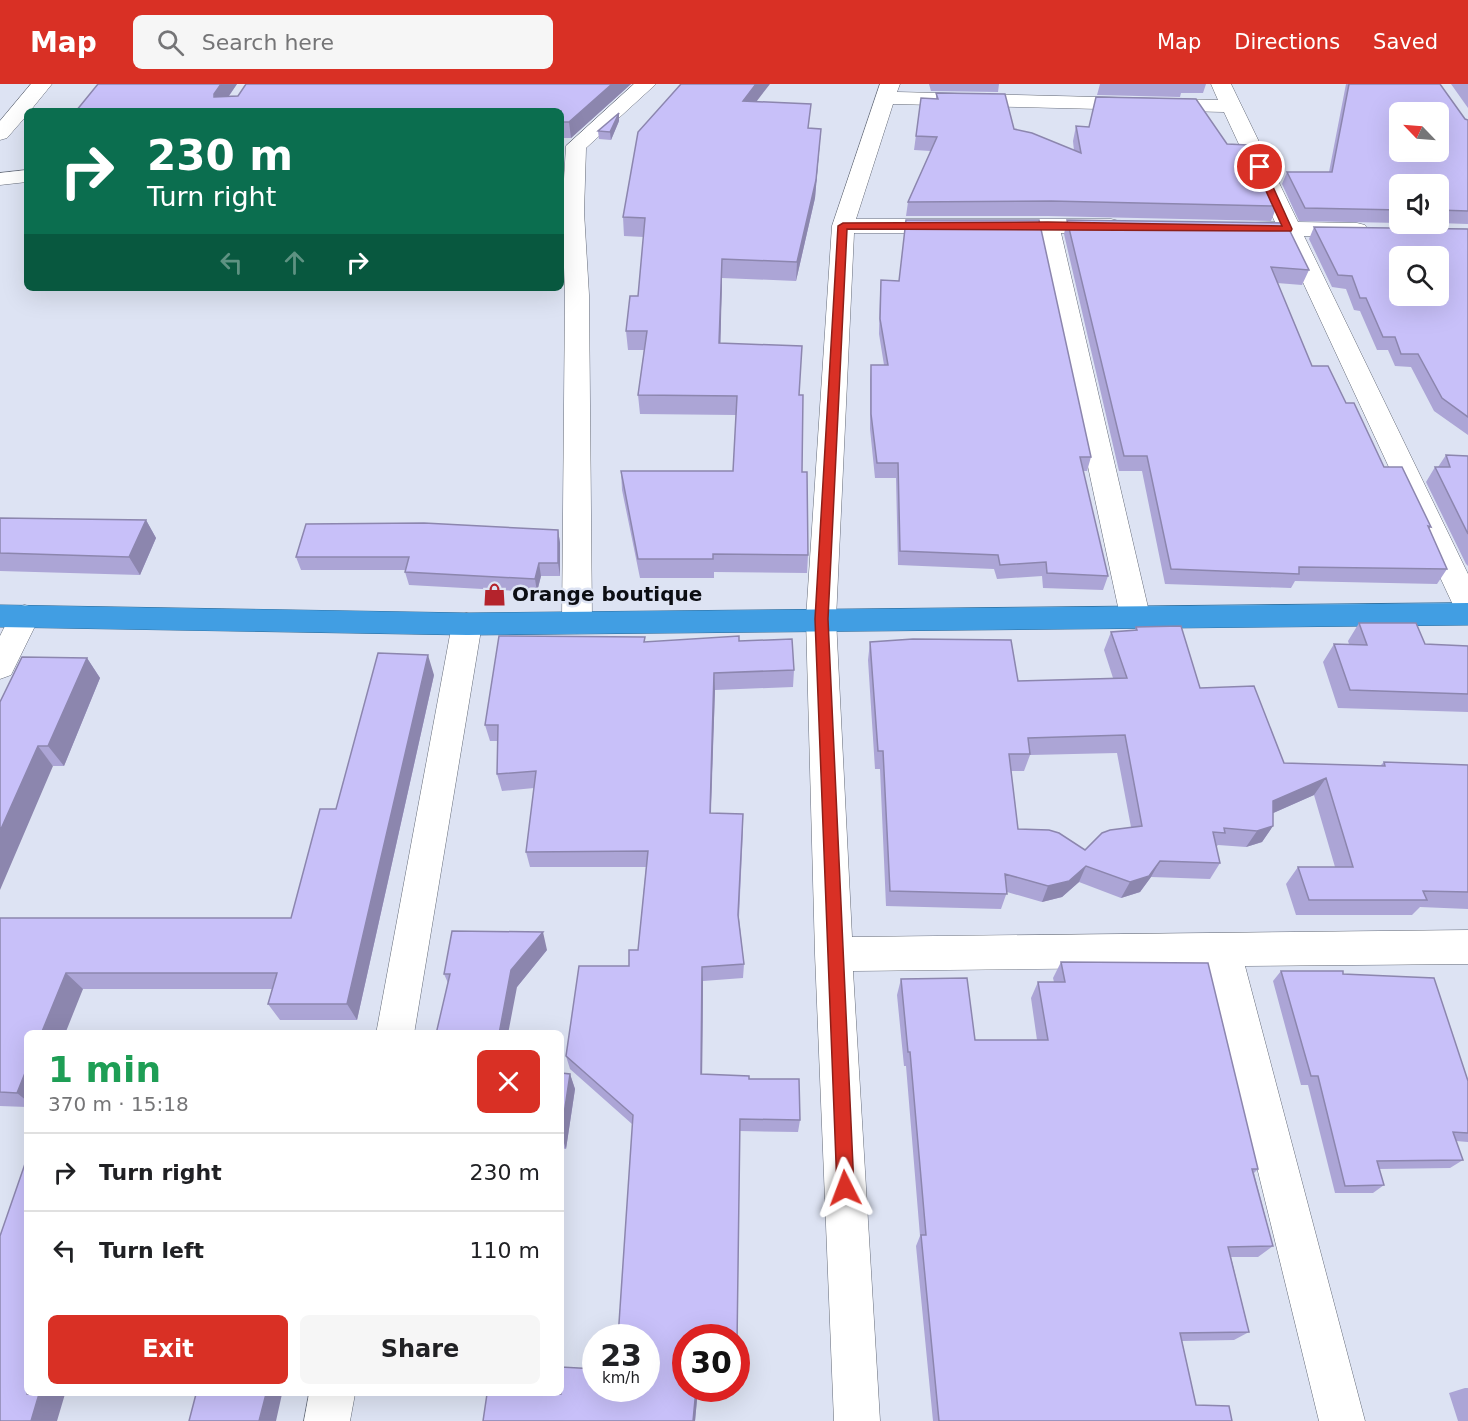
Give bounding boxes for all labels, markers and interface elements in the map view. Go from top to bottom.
search box [133,15,553,69]
text: Map [30,26,97,59]
icon: search [154,26,187,59]
text: Search here [202,30,334,55]
text: Map [1157,30,1201,54]
text: Directions [1234,30,1340,54]
text: Saved [1373,30,1438,54]
north arrow [1389,102,1449,162]
map controls [1389,102,1449,306]
text: 230 m [147,131,293,180]
icon: right [48,132,126,210]
pin [1234,141,1285,192]
icon: arrive [1243,150,1276,183]
button: sound [1389,174,1449,234]
text: Turn right [147,181,276,212]
icon: left [215,246,248,279]
icon: ahead [278,246,311,279]
icon: right [341,246,374,279]
button: search [1389,246,1449,306]
shop icon: Orange boutique [481,581,507,607]
place label: Orange boutique [512,582,702,606]
text: 1 min [48,1049,161,1090]
button: close [477,1050,540,1113]
text: 370 m · 15:18 [48,1092,189,1116]
icon: right [48,1156,81,1189]
position arrow [813,1156,877,1220]
text: Turn right [99,1160,222,1185]
text: 230 m [470,1160,540,1185]
icon: left [48,1234,81,1267]
text: Turn left [99,1238,204,1263]
text: 110 m [470,1238,540,1263]
button: Exit [48,1315,288,1384]
button: Share [300,1315,540,1384]
speed limit sign: 30 [672,1324,750,1402]
text: 23 [600,1338,642,1373]
text: km/h [602,1369,640,1387]

